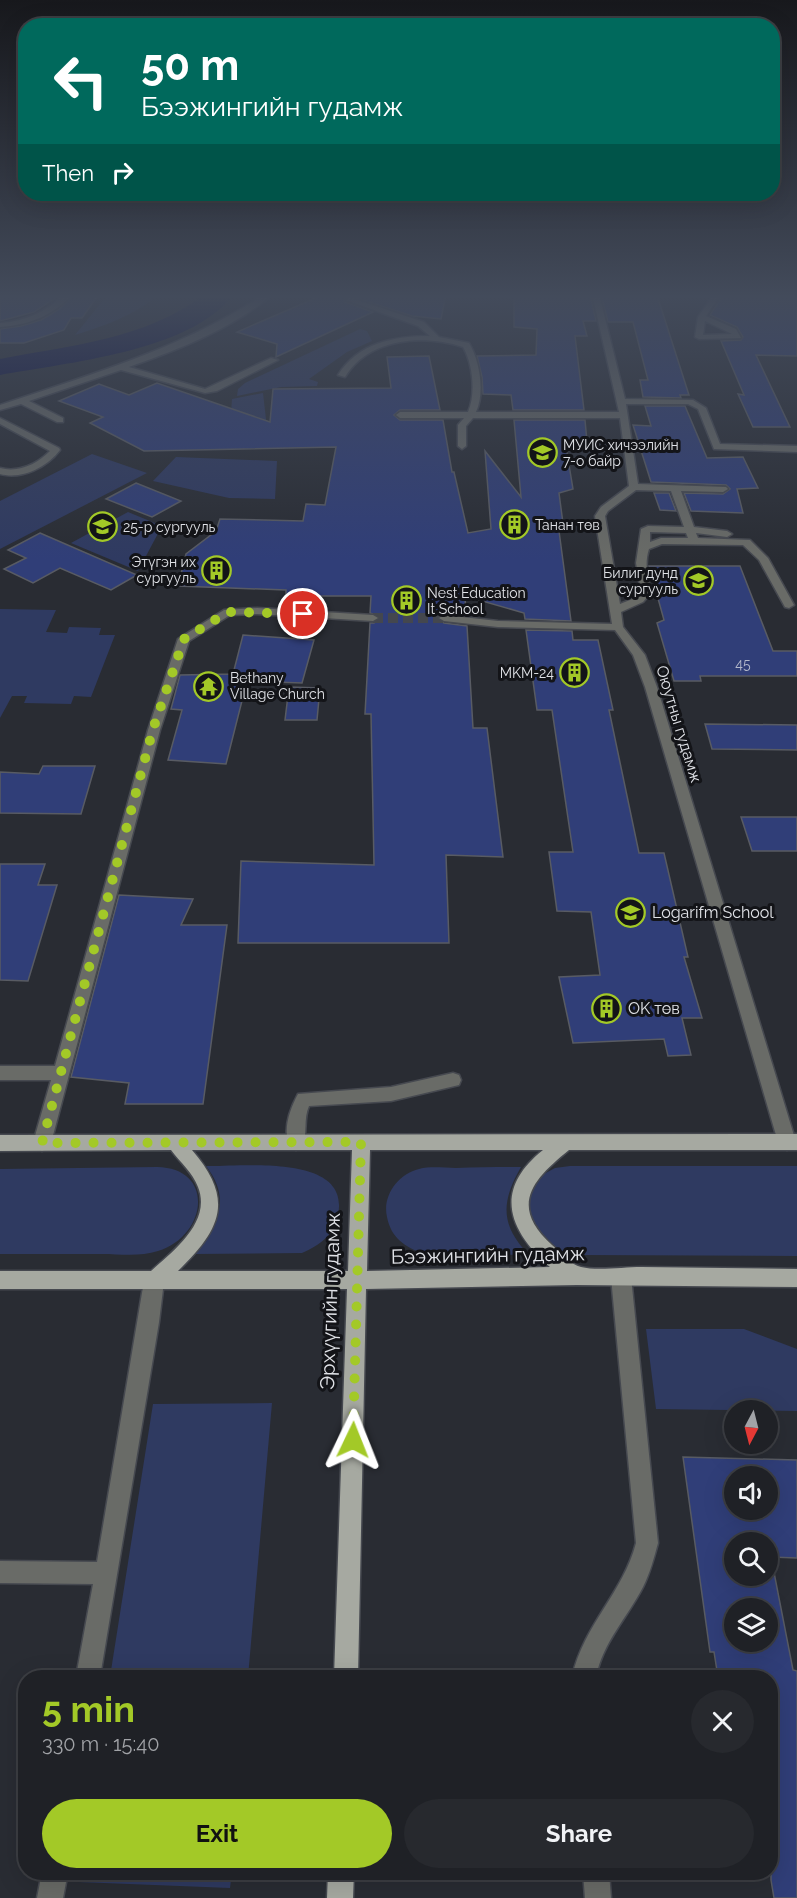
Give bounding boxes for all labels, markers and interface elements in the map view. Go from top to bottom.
text: 50 m [141,41,239,90]
icon: left [42,42,120,120]
text: Бээжингийн гудамж [141,91,404,122]
icon: right [106,156,139,189]
text: Then [42,160,94,186]
school or university icon: МУИС хичээлийн 7-о байр [526,437,558,469]
place label: МУИС хичээлийн 7-о байр [563,437,679,469]
building icon: Танан төв [498,509,530,541]
school or university icon: 25-р сургууль [86,511,118,543]
place label: Танан төв [535,517,600,533]
place label: 25-р сургууль [123,519,216,535]
place label: Этүгэн их сургууль [131,554,196,586]
building icon: Этүгэн их сургууль [201,554,233,586]
place label: Билиг дунд сургууль [603,565,678,597]
school or university icon: Билиг дунд сургууль [683,565,715,597]
building icon: Nest Education It School [390,585,422,617]
place label: Nest Education It School [427,585,526,617]
pin [277,588,328,639]
icon: arrive [286,597,319,630]
house number: 45 [735,656,751,672]
building icon: MKM-24 [559,657,591,689]
street label: Оюутны гудамж [652,663,706,785]
place label: MKM-24 [500,665,554,681]
temple icon: Bethany Village Church [193,670,225,702]
place label: Bethany Village Church [230,670,325,702]
school or university icon: Logarifm School [615,896,647,928]
place label: Logarifm School [652,903,774,922]
building icon: OK төв [591,992,623,1024]
place label: OK төв [628,999,680,1018]
street label: Эрхүүгийн гудамж [315,1211,345,1390]
street label: Бээжингийн гудамж [391,1241,586,1269]
north arrow [724,1400,778,1454]
map controls [724,1400,778,1652]
position arrow [321,1408,385,1472]
button: sound [724,1466,778,1520]
button: search [724,1532,778,1586]
button: layers [724,1598,778,1652]
text: 5 min [42,1688,135,1730]
button: close [691,1690,754,1753]
text: 330 m · 15:40 [42,1732,159,1756]
button: Exit [42,1799,392,1868]
button: Share [404,1799,754,1868]

